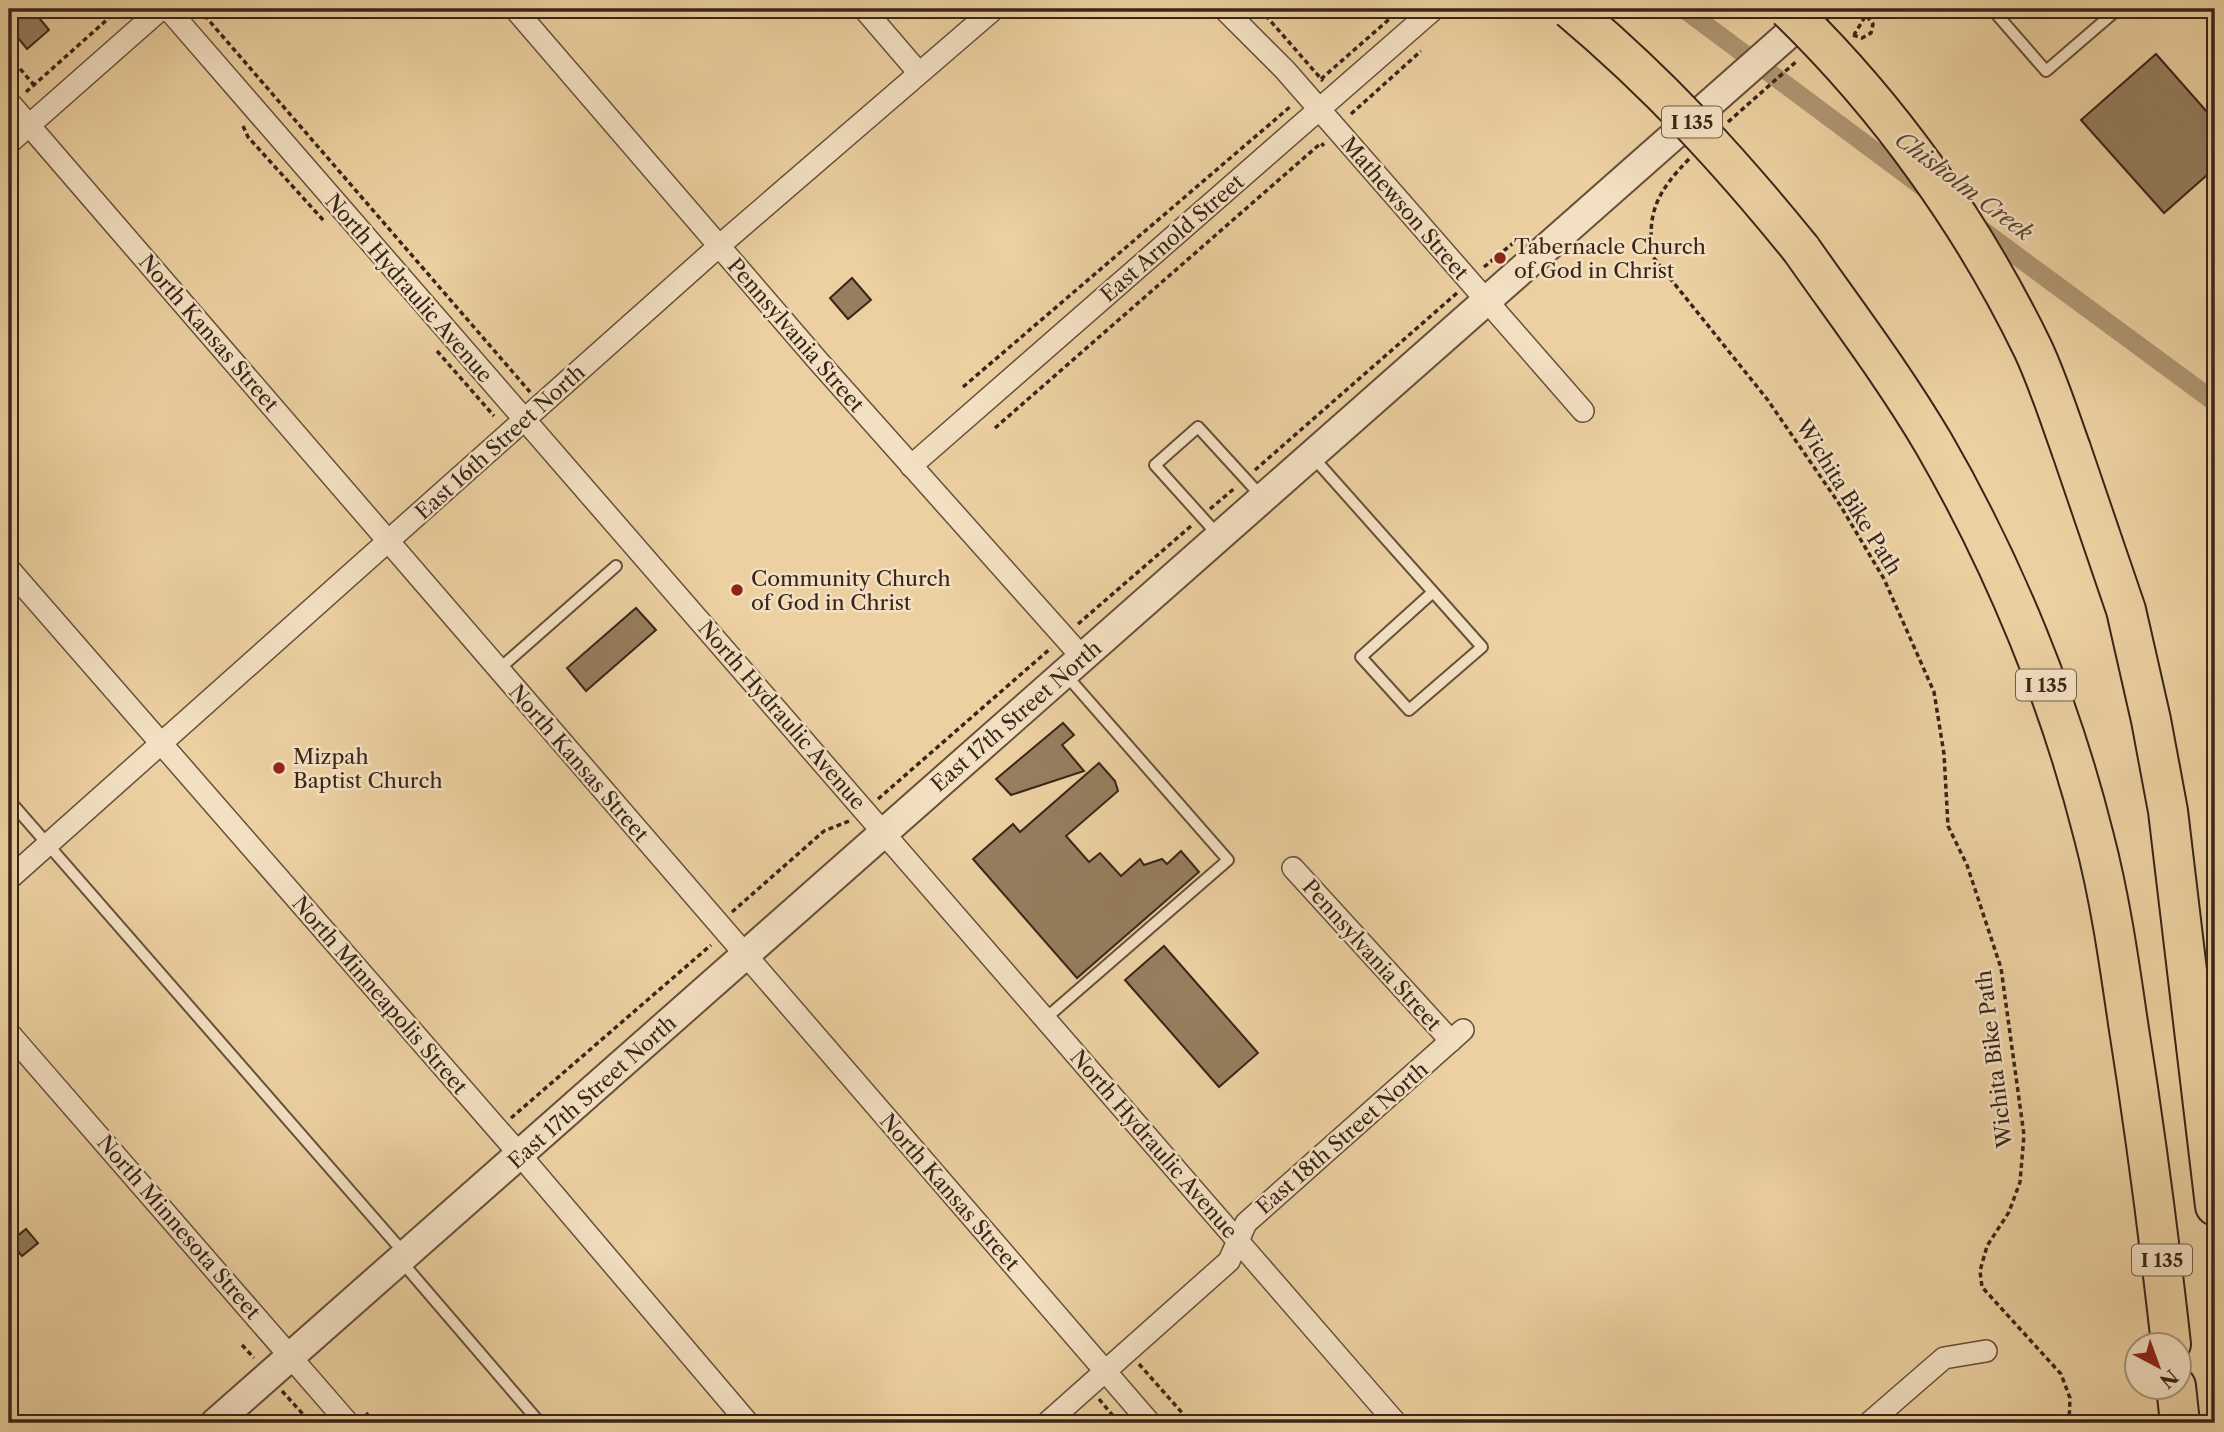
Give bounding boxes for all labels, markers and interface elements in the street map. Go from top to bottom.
road number: I 135 [1662,106,1722,138]
water label: Chisholm Creek [1890,125,2038,247]
street label: Mathewson Street [1336,131,1474,285]
street label: East Arnold Street [1095,169,1249,307]
street label: North Hydraulic Avenue [320,189,498,387]
place label: Tabernacle Church of God in Christ [1514,234,1706,283]
street label: North Kansas Street [134,249,284,417]
marker: Tabernacle Church of God in Christ [1492,250,1508,266]
street label: Pennsylvania Street [722,253,870,417]
street label: East 16th Street North [410,359,590,525]
street label: Wichita Bike Path [1791,414,1907,579]
place label: Community Church of God in Christ [751,566,951,615]
marker: Community Church of God in Christ [729,582,745,598]
street label: North Hydraulic Avenue [693,616,871,814]
street label: East 17th Street North [926,635,1106,797]
road number: I 135 [2016,670,2076,700]
street label: North Kansas Street [504,679,654,847]
place label: Mizpah Baptist Church [293,744,443,793]
marker: Mizpah Baptist Church [271,760,287,776]
street label: Pennsylvania Street [1297,874,1447,1036]
street label: North Minneapolis Street [287,891,473,1100]
street label: Wichita Bike Path [1971,969,2017,1150]
street label: East 17th Street North [503,1010,681,1174]
street label: North Hydraulic Avenue [1065,1045,1243,1243]
street label: East 18th Street North [1251,1057,1433,1219]
street label: North Kansas Street [875,1108,1025,1276]
street label: North Minnesota Street [92,1130,266,1325]
road number: I 135 [2132,1244,2192,1276]
north arrow [2122,1330,2192,1400]
text: N [2155,1364,2183,1393]

